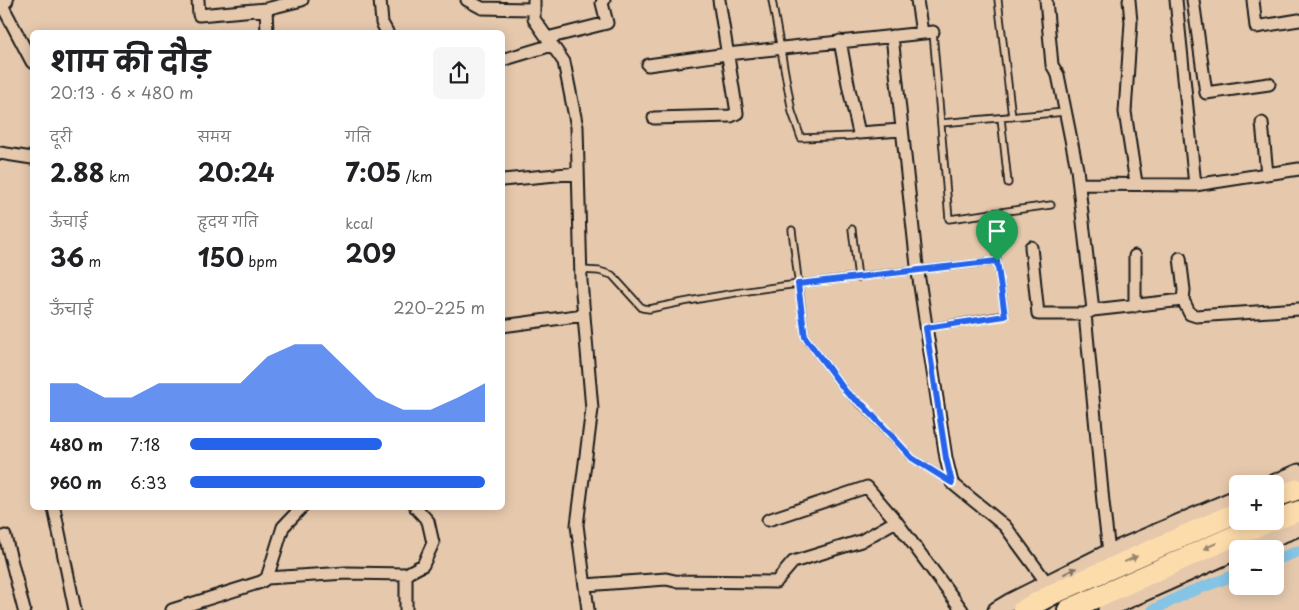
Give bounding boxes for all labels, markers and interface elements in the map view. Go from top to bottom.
text: शाम की दौड़ [50,39,210,82]
button: share [433,47,485,99]
text: 20:13 · 6 × 480 m [50,80,194,104]
text: दूरी [50,126,72,147]
text: समय [198,126,231,147]
text: गति [345,126,371,147]
text: 2.88 [50,153,104,191]
text: 20:24 [198,153,275,191]
text: 7:05 [345,153,401,191]
text: km [104,166,130,187]
text: /km [401,166,432,187]
pin [976,210,1018,261]
text: ऊँचाई [50,211,88,232]
text: हृदय गति [198,211,258,232]
text: kcal [345,213,373,234]
icon: arrive [983,217,1011,245]
text: 209 [345,234,396,272]
text: 36 [50,238,84,276]
text: 150 [198,238,244,276]
text: m [84,251,101,272]
text: bpm [244,251,278,272]
text: 220–225 m [393,295,485,319]
text: ऊँचाई [50,296,93,320]
text: 480 m [50,432,103,456]
text: 7:18 [130,432,161,456]
text: 960 m [50,470,102,494]
text: 6:33 [130,470,167,494]
map controls [1229,475,1284,595]
button: + [1229,475,1284,530]
button: − [1229,540,1284,595]
one-way arrow [1203,543,1217,551]
one-way arrow [1124,555,1138,563]
one-way arrow [1063,567,1078,575]

